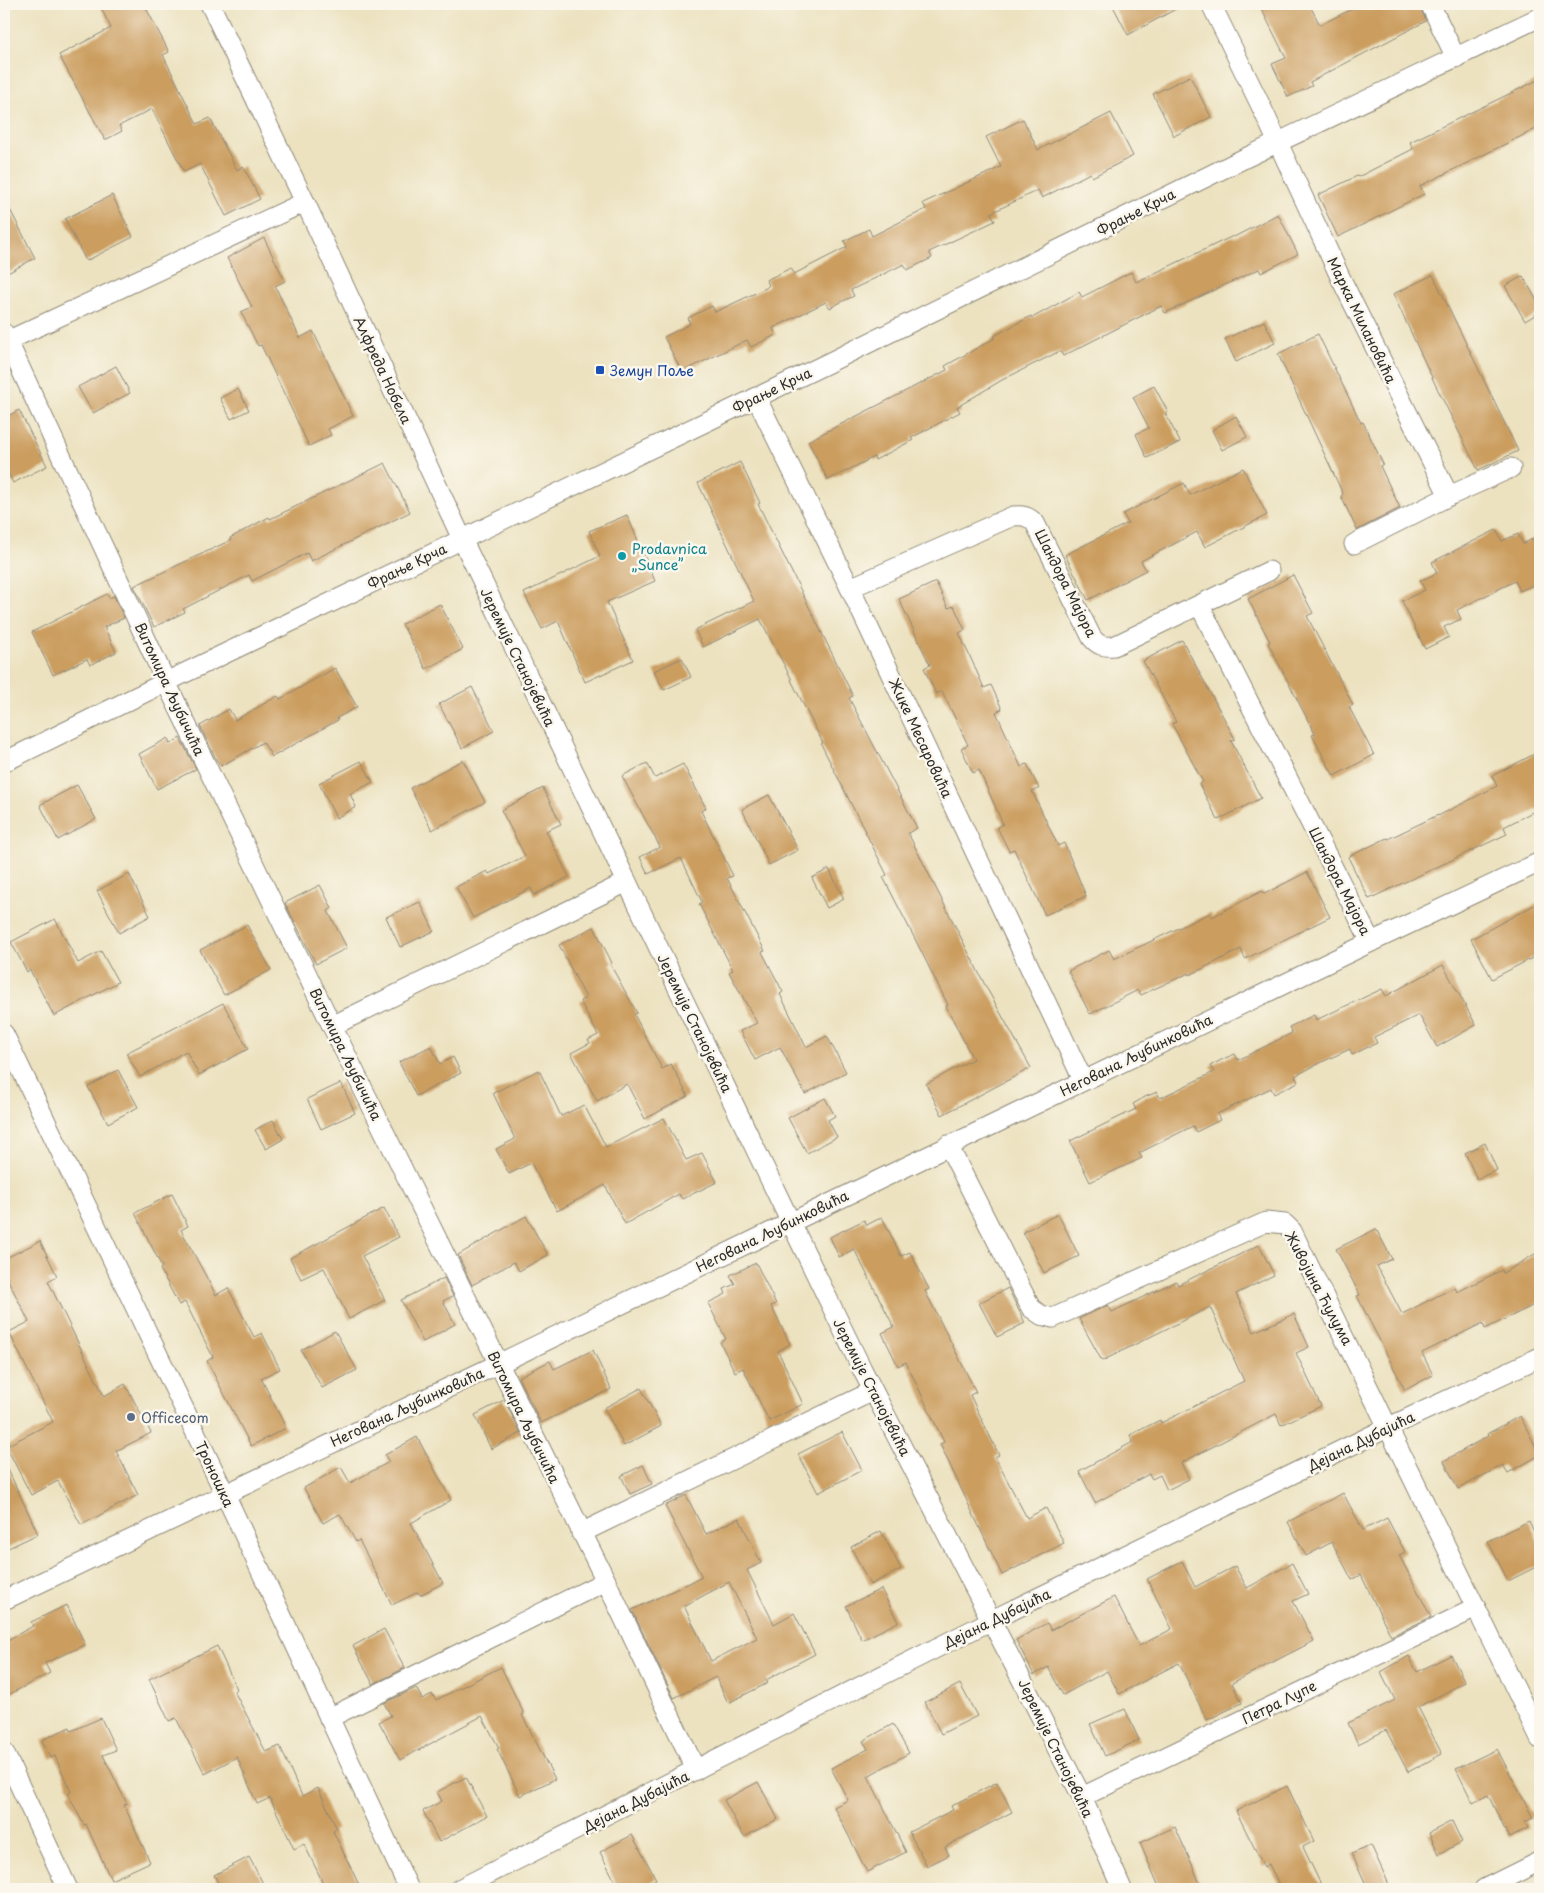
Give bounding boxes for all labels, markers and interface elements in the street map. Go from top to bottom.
street label: Фрање Крча [1093,183,1179,241]
street label: Марка Милановића [1322,253,1402,387]
street label: Алфреда Нобела [349,313,417,428]
place label: Земун Поље [610,360,694,381]
street label: Фрање Крча [729,362,816,418]
marker: Земун Поље [594,364,606,376]
street label: Шандора Мајора [1030,525,1102,641]
street label: Фрање Крча [364,538,451,594]
place label: Prodavnica „Sunce” [632,538,707,575]
marker: Prodavnica „Sunce” [616,550,628,562]
street label: Јеремије Станојевића [475,584,561,730]
street label: Витомира Љубичића [130,619,210,759]
street label: Жике Месаровића [884,674,958,801]
street label: Шандора Мајора [1304,823,1376,939]
street label: Јеремије Станојевића [652,950,738,1096]
street label: Витомира Љубичића [305,984,387,1124]
street label: Негована Љубинковића [1056,1009,1216,1101]
street label: Негована Љубинковића [692,1185,852,1277]
street label: Живојина Ћулума [1280,1227,1358,1349]
street label: Јеремије Станојевића [828,1314,916,1460]
street label: Витомира Љубичића [483,1347,565,1487]
street label: Негована Љубинковића [327,1362,488,1452]
street label: Дејана Дубајића [1303,1406,1418,1476]
place label: Officecom [141,1407,209,1428]
marker: Officecom [125,1411,137,1423]
street label: Троношка [190,1437,240,1511]
street label: Дејана Дубајића [939,1583,1054,1653]
street label: Јеремије Станојевића [1013,1675,1099,1821]
street label: Петра Лупе [1238,1675,1320,1729]
street label: Дејана Дубајића [578,1765,693,1837]

